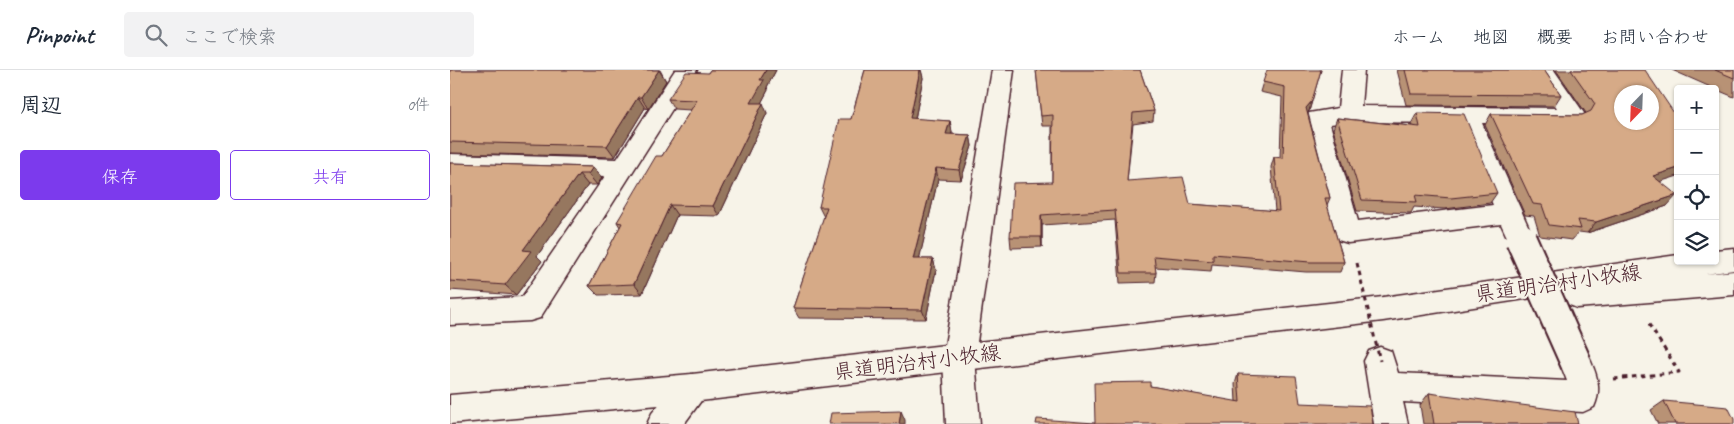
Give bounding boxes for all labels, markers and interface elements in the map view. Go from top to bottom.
search box [124,12,474,57]
text: Pinpoint [25,20,94,50]
icon: search [142,21,170,49]
text: ここで検索 [182,25,277,49]
text: ホーム [1392,26,1445,48]
text: 地図 [1473,26,1509,48]
text: 概要 [1537,26,1573,48]
text: お問い合わせ [1601,26,1709,48]
north arrow [1614,85,1659,130]
map controls [1674,85,1719,265]
button: + [1674,85,1719,130]
text: 周辺 [20,92,62,118]
text: 0件 [407,95,430,115]
button: − [1674,130,1719,175]
button: 保存 [20,150,220,200]
button: 共有 [230,150,430,200]
button: locate [1674,175,1719,220]
button: layers [1674,220,1719,265]
street label: 県道明治村小牧線 [1473,258,1643,308]
street label: 県道明治村小牧線 [832,339,1002,385]

